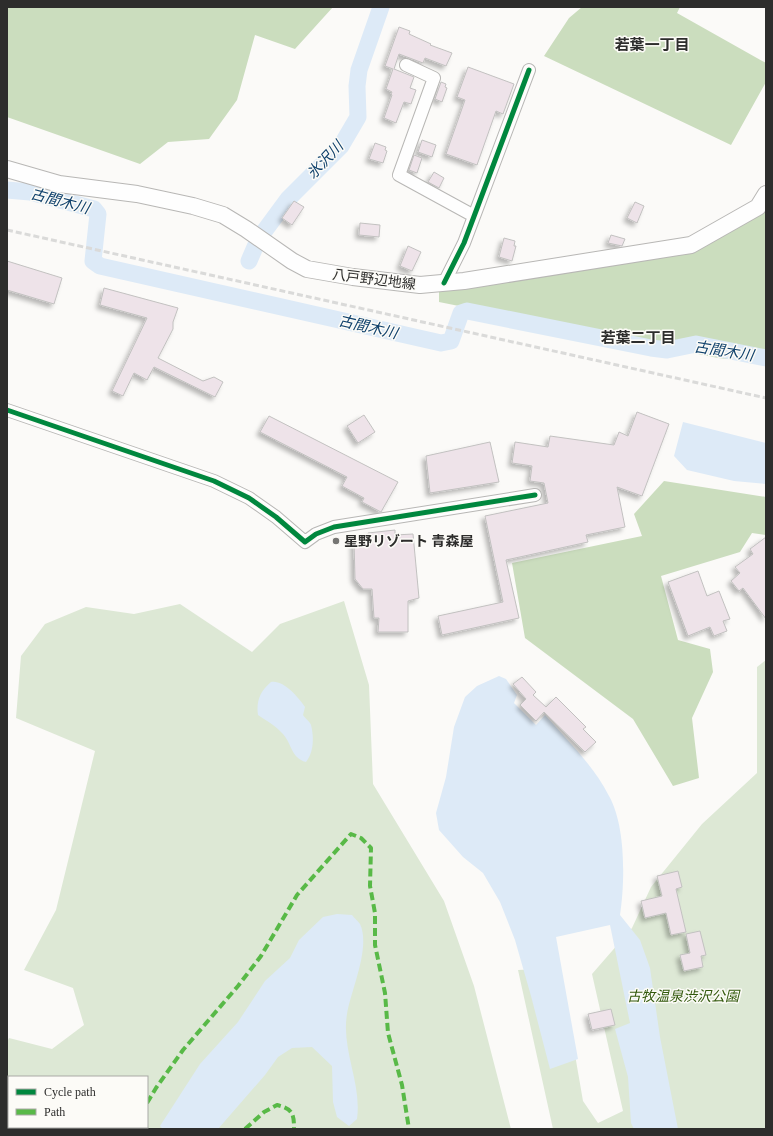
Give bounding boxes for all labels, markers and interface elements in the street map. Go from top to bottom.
district label: 若葉一丁目 [614,37,690,53]
water label: 氷沢川 [304,137,348,182]
water label: 古間木川 [29,186,93,217]
street label: 八戸野辺地線 [331,267,417,292]
water label: 古間木川 [337,312,401,342]
district label: 若葉二丁目 [600,330,676,346]
water label: 古間木川 [693,338,757,364]
place label: 星野リゾート 青森屋 [344,533,474,549]
marker: 星野リゾート 青森屋 [331,536,341,546]
park label: 古牧温泉渋沢公園 [627,989,741,1004]
legend [8,1076,148,1128]
text: Cycle path [44,1085,96,1099]
text: Path [44,1105,65,1119]

